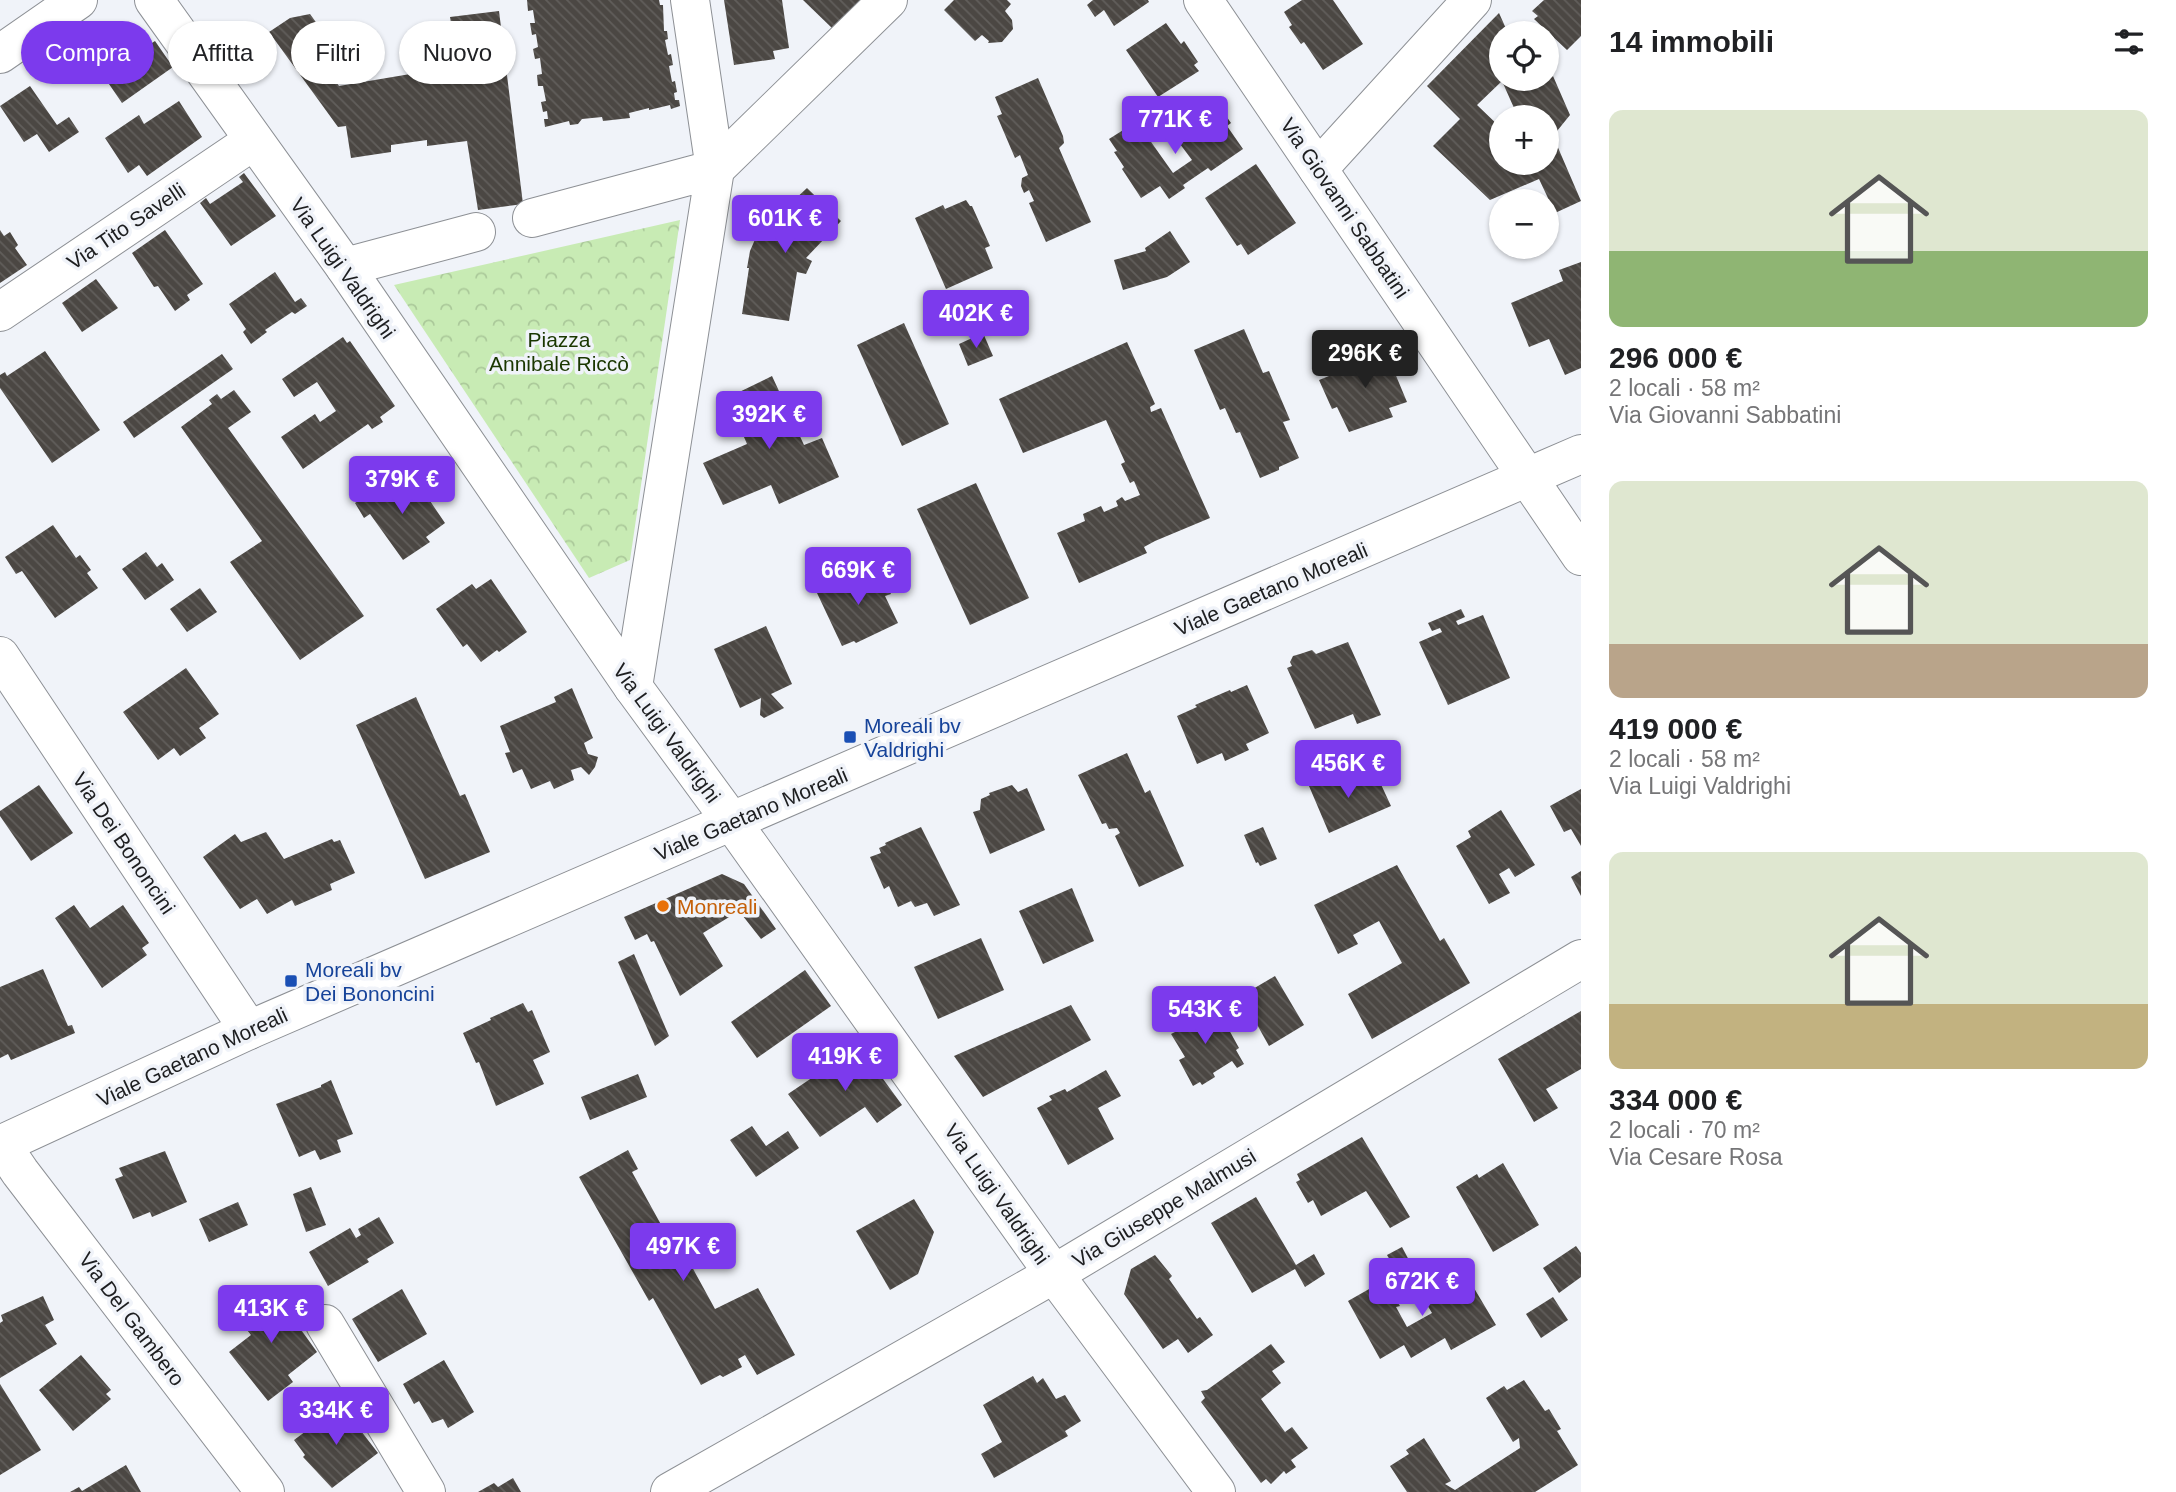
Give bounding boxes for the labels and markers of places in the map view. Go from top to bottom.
pin: 771K € [1118,96,1232,156]
pin: 601K € [728,196,842,255]
pin: 402K € [919,290,1033,350]
pin: 296K € [1308,330,1422,390]
pin: 392K € [712,392,826,451]
pin: 379K € [345,456,459,516]
pin: 669K € [801,548,915,607]
place label: Moreali bv Valdrighi [864,714,961,761]
marker: Moreali bv Valdrighi [842,729,858,745]
pin: 456K € [1291,740,1405,800]
place label: Monreali [677,895,758,918]
marker: Monreali [655,898,671,914]
place label: Moreali bv Dei Bononcini [305,958,435,1005]
marker: Moreali bv Dei Bononcini [283,973,299,989]
pin: 543K € [1148,986,1262,1046]
pin: 419K € [788,1034,902,1093]
pin: 497K € [626,1224,740,1283]
pin: 672K € [1365,1258,1479,1318]
pin: 413K € [214,1286,328,1345]
pin: 334K € [279,1388,393,1447]

